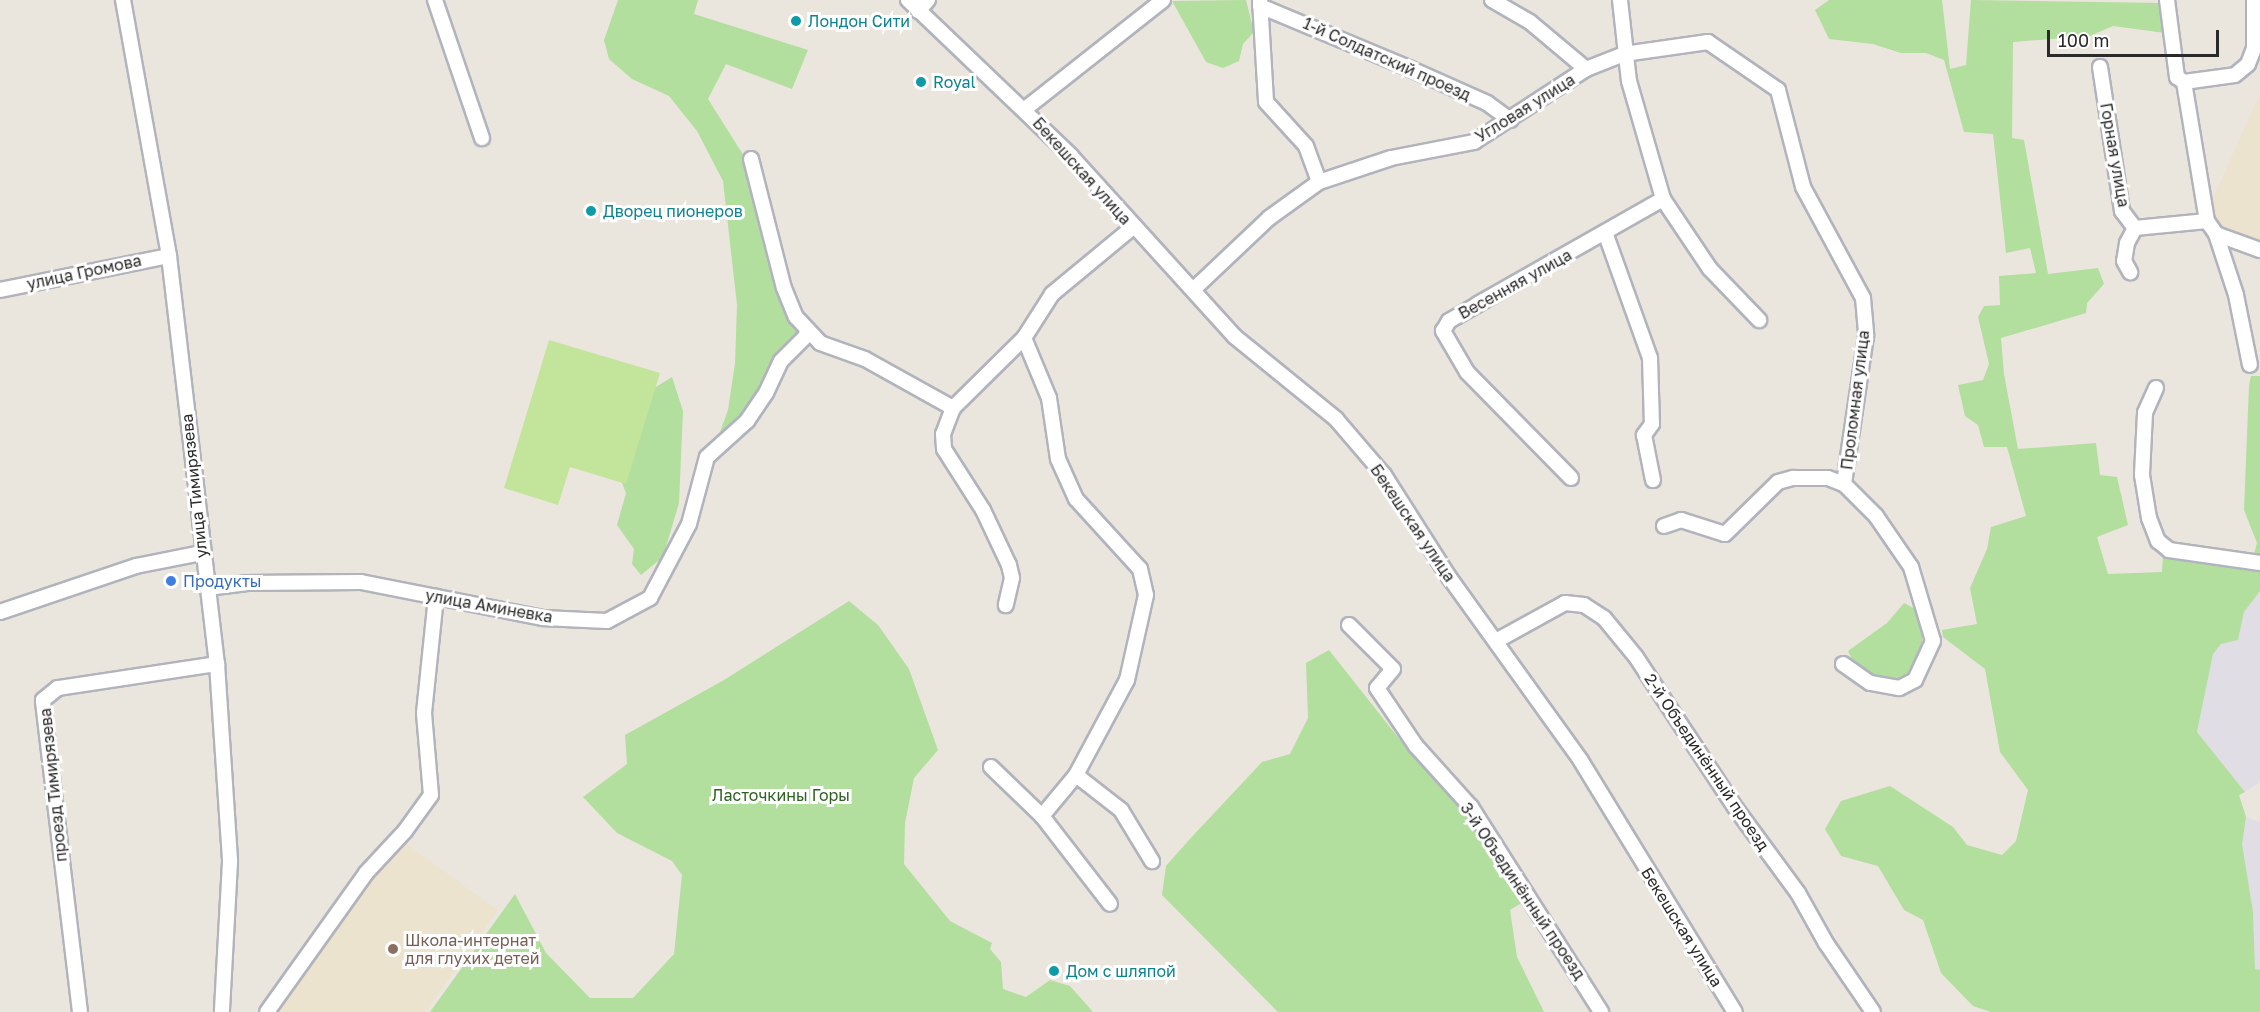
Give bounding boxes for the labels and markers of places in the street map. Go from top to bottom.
place label: Лондон Сити [808,11,910,31]
marker: Лондон Сити [789,14,803,28]
place label: Royal [933,72,976,92]
marker: Royal [914,75,928,89]
place label: Дворец пионеров [603,201,743,221]
marker: Дворец пионеров [584,204,598,218]
place label: Продукты [183,571,261,591]
marker: Продукты [164,574,178,588]
place label: Школа-интернат для глухих детей [405,930,540,968]
marker: Школа-интернат для глухих детей [386,942,400,956]
place label: Дом с шляпой [1066,961,1176,981]
marker: Дом с шляпой [1047,964,1061,978]

